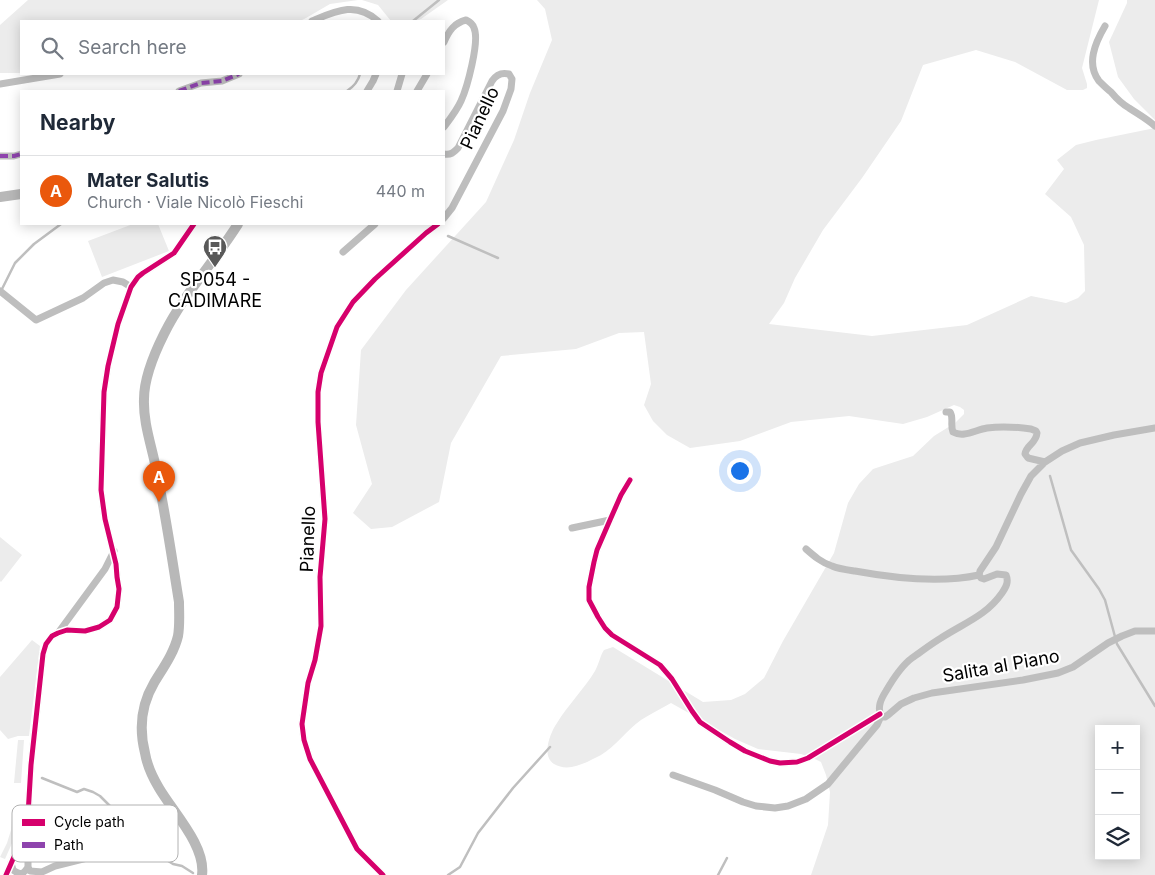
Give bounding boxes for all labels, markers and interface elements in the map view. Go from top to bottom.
search box [20,20,445,75]
icon: search [38,34,66,62]
text: Search here [78,36,187,59]
street label: Pianello [456,83,503,152]
text: Nearby [40,110,115,135]
text: Mater Salutis [87,169,209,192]
text: A [50,181,62,201]
text: 440 m [376,181,425,201]
text: Church · Viale Nicolò Fieschi [87,192,303,212]
bus stop icon: SP054 - CADIMARE [202,234,228,268]
place label: SP054 - CADIMARE [168,269,262,311]
your location [727,458,753,484]
pin: A [143,461,175,502]
street label: Pianello [296,505,319,573]
street label: Salita al Piano [941,645,1061,686]
map controls [1095,725,1140,860]
button: + [1095,725,1140,770]
button: − [1095,770,1140,815]
legend [12,805,178,862]
text: Cycle path [54,813,125,830]
button: layers [1095,815,1140,860]
text: Path [54,836,84,853]

